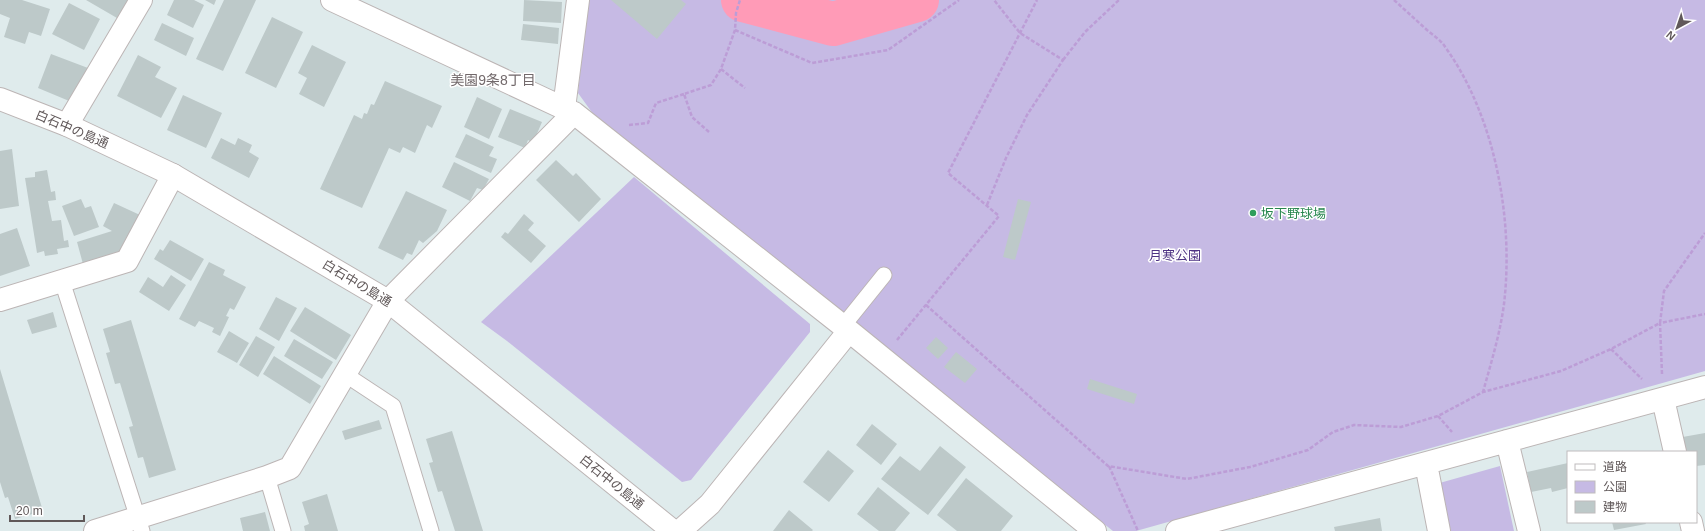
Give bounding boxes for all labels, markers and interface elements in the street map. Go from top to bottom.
north arrow [1657,8,1697,48]
text: N [1664,28,1677,43]
district label: 美園9条8丁目 [450,72,536,88]
street label: 白石中の島通 [33,107,111,151]
place label: 坂下野球場 [1261,206,1326,221]
marker: 坂下野球場 [1248,208,1258,218]
park label: 月寒公園 [1149,248,1201,263]
street label: 白石中の島通 [320,256,394,310]
legend [1567,451,1697,523]
street label: 白石中の島通 [577,452,647,512]
text: 道路 [1603,460,1627,474]
text: 公園 [1603,480,1627,494]
scale bar [10,497,84,523]
text: 建物 [1603,500,1627,514]
text: 20 m [16,504,43,518]

